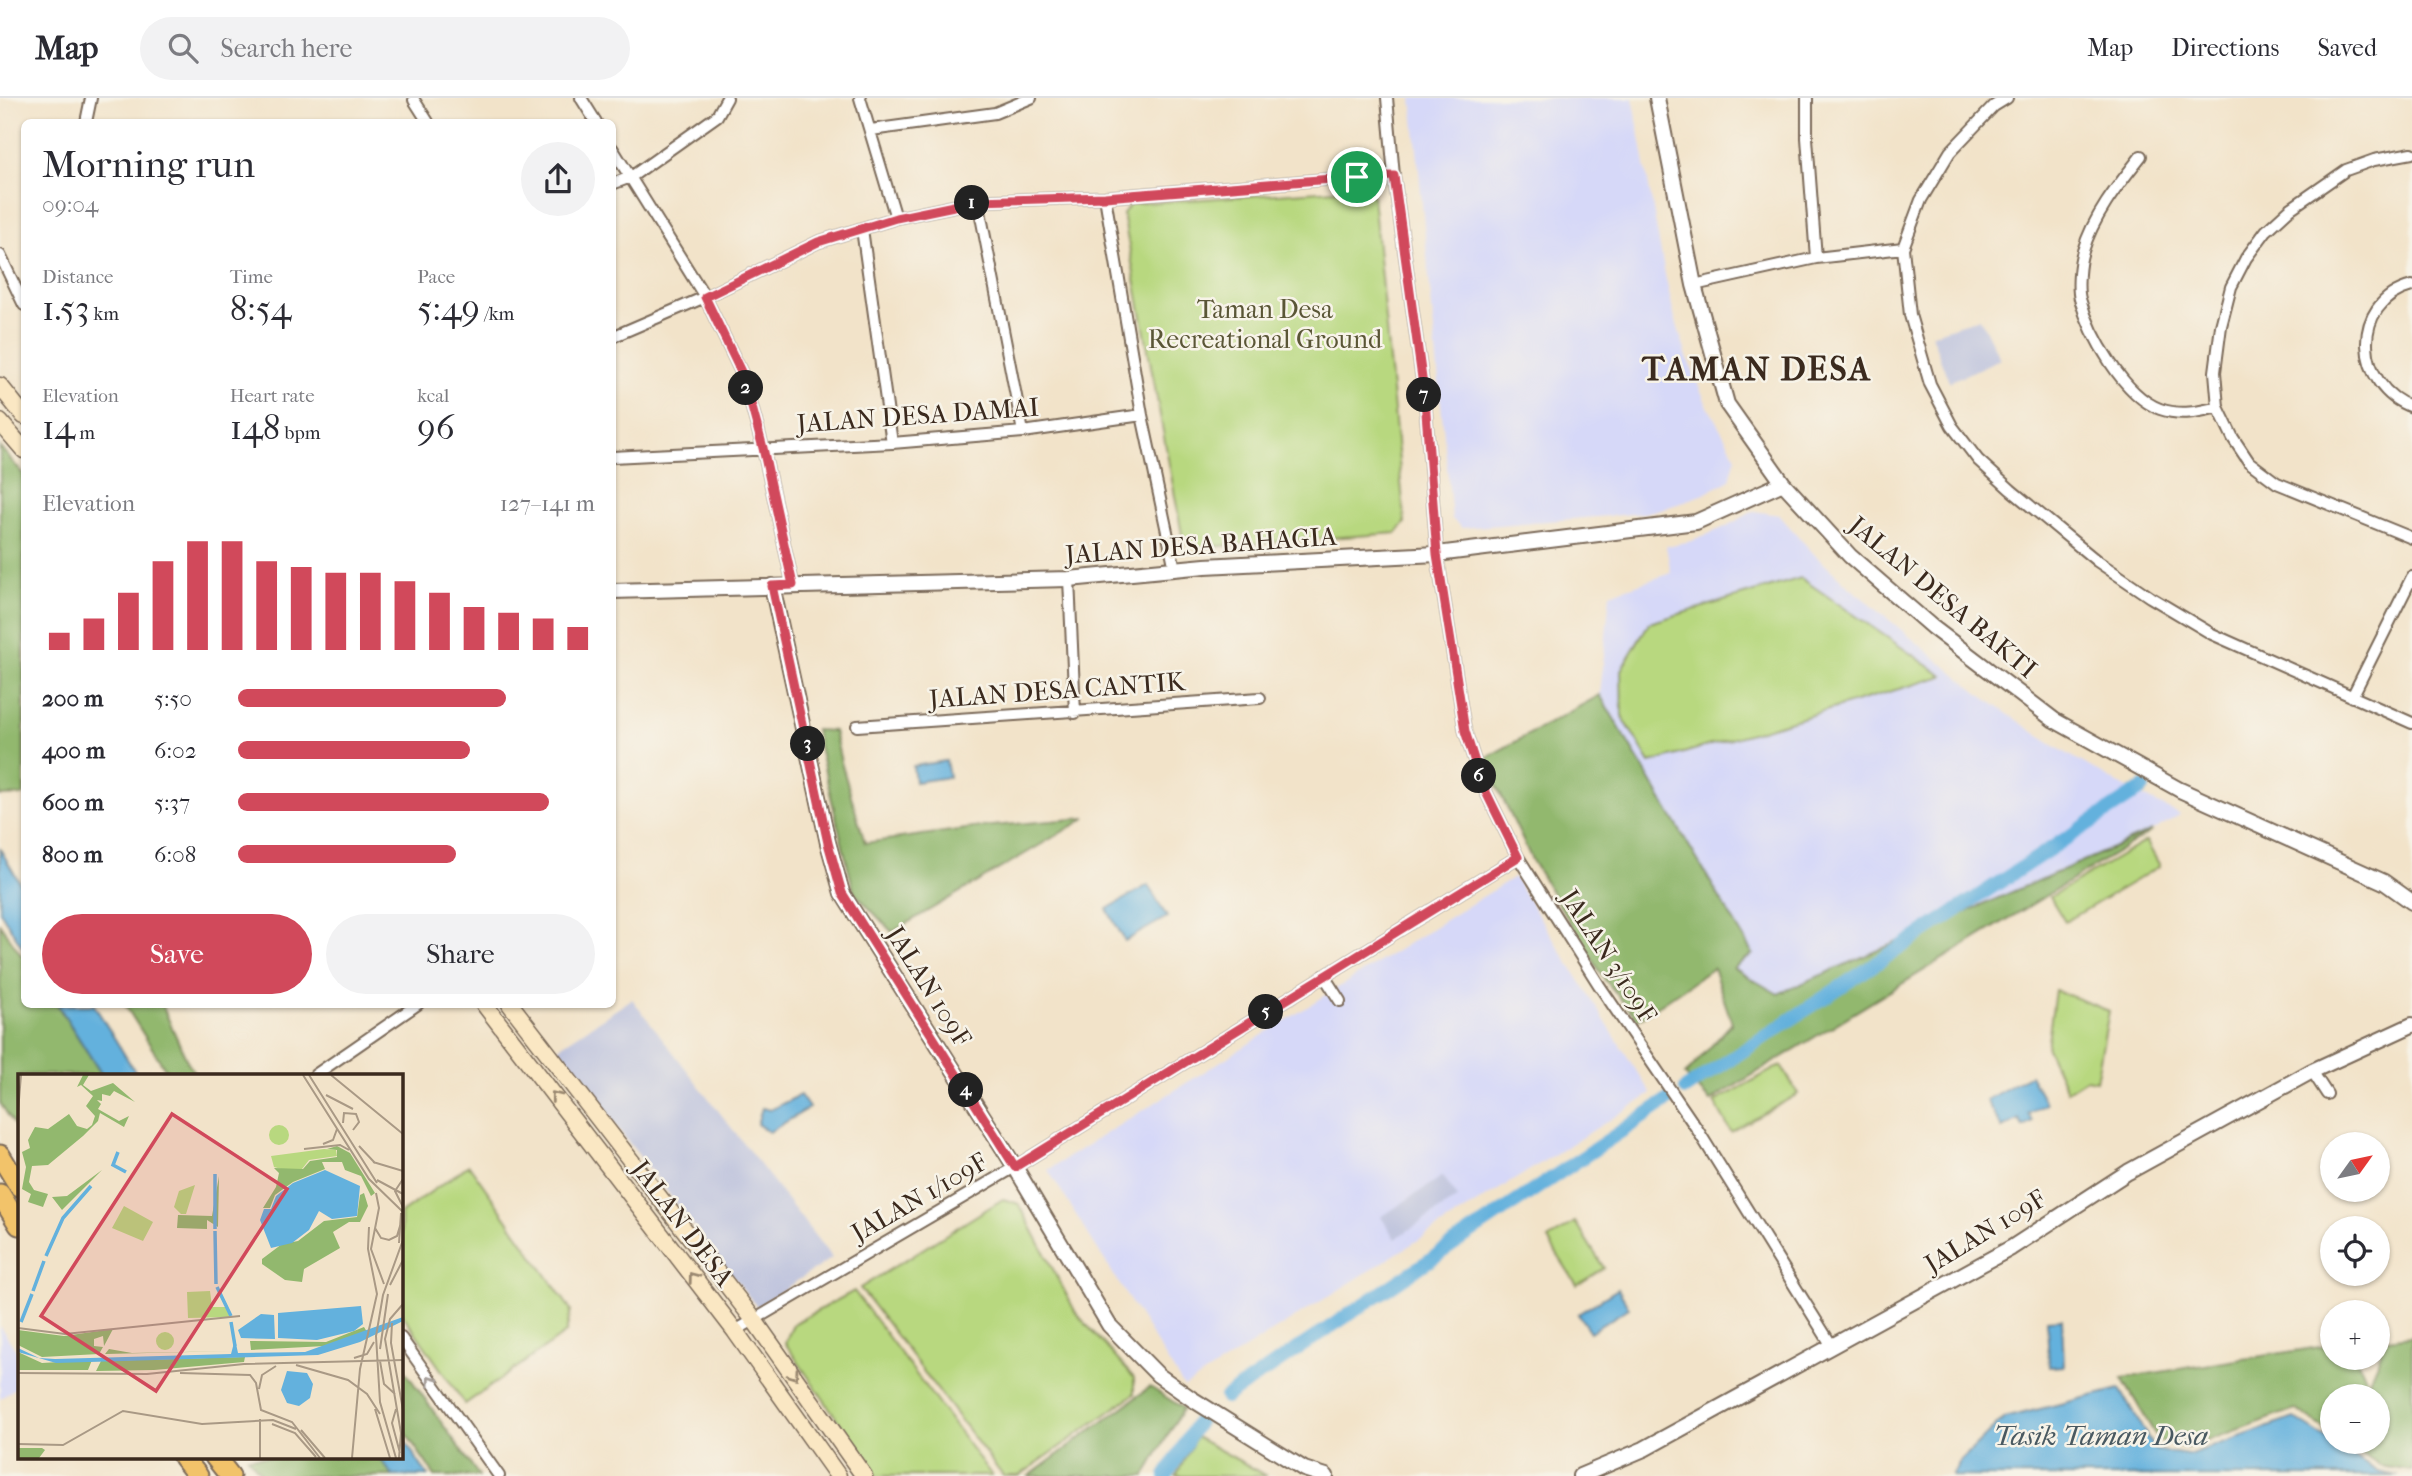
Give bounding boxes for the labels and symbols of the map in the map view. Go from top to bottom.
pin [1327,147,1387,207]
pin: 1 [954,186,990,220]
park label: Taman Desa Recreational Ground [1148,294,1383,355]
district label: TAMAN DESA [1641,350,1872,389]
pin: 2 [728,370,764,406]
pin: 7 [1406,378,1442,412]
street label: JALAN DESA DAMAI [794,392,1040,440]
street label: JALAN DESA BAKTI [1841,509,2043,685]
street label: JALAN DESA BAHAGIA [1062,520,1339,571]
street label: JALAN DESA CANTIK [926,666,1187,715]
pin: 3 [790,726,826,762]
pin: 6 [1462,758,1496,794]
street label: JALAN 3/109F [1553,882,1663,1029]
street label: JALAN 109F [878,919,978,1052]
pin: 5 [1248,995,1284,1030]
pin: 4 [948,1072,984,1108]
inset map [18,1074,402,1458]
one-way arrow [550,1092,563,1104]
north arrow [2320,1132,2390,1202]
street label: JALAN 1/109F [844,1146,993,1250]
street label: JALAN DESA [624,1152,741,1294]
street label: JALAN 109F [1917,1183,2051,1281]
one-way arrow [689,1272,702,1285]
one-way arrow [786,1367,798,1380]
one-way arrow [427,1375,439,1388]
water label: Tasik Taman Desa [1993,1419,2209,1452]

